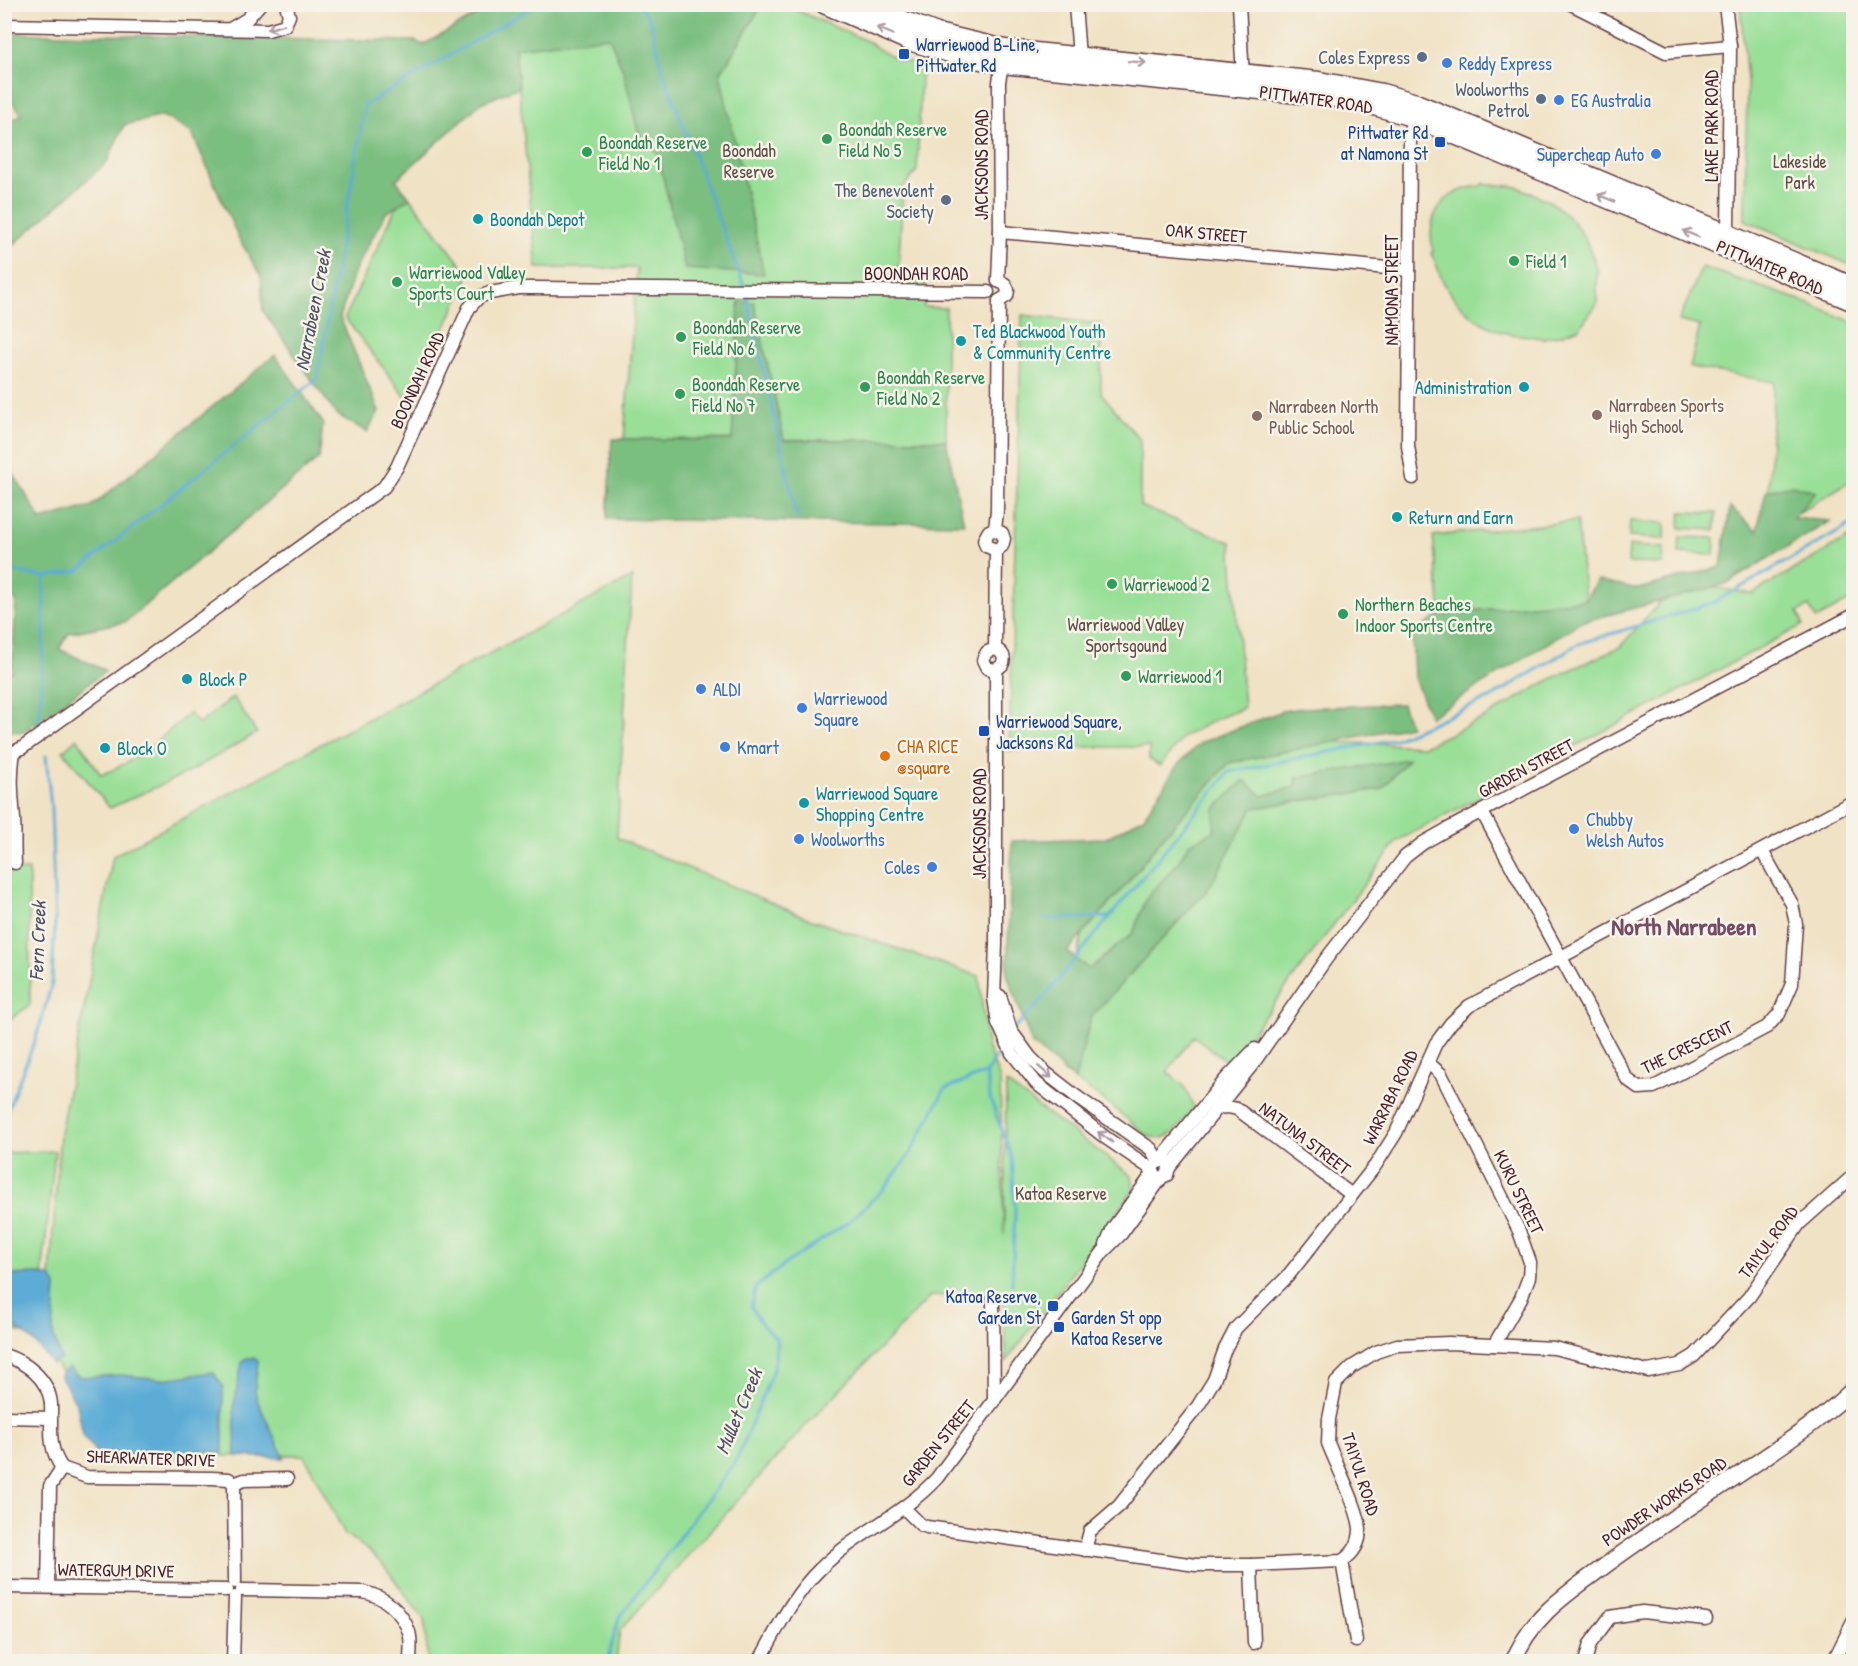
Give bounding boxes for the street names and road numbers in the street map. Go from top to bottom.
street label: LAKE PARK ROAD [1699,70,1724,182]
street label: PITTWATER ROAD [1258,79,1375,119]
street label: JACKSONS ROAD [969,109,994,220]
street label: OAK STREET [1164,217,1248,249]
street label: PITTWATER ROAD [1713,233,1828,301]
street label: NAMONA STREET [1379,234,1404,345]
street label: BOONDAH ROAD [864,261,969,286]
street label: BOONDAH ROAD [384,327,451,432]
street label: GARDEN STREET [1474,732,1579,804]
street label: JACKSONS ROAD [967,768,992,879]
street label: THE CRESCENT [1637,1014,1737,1080]
street label: WARRABA ROAD [1356,1045,1424,1149]
street label: NATUNA STREET [1254,1095,1356,1181]
street label: KURU STREET [1488,1146,1550,1239]
street label: TAIYUL ROAD [1732,1200,1804,1284]
street label: GARDEN STREET [895,1394,981,1492]
street label: TAIYUL ROAD [1336,1429,1386,1519]
street label: SHEARWATER DRIVE [86,1443,216,1473]
street label: POWDER WORKS ROAD [1597,1450,1732,1552]
street label: WATERGUM DRIVE [57,1556,175,1584]

